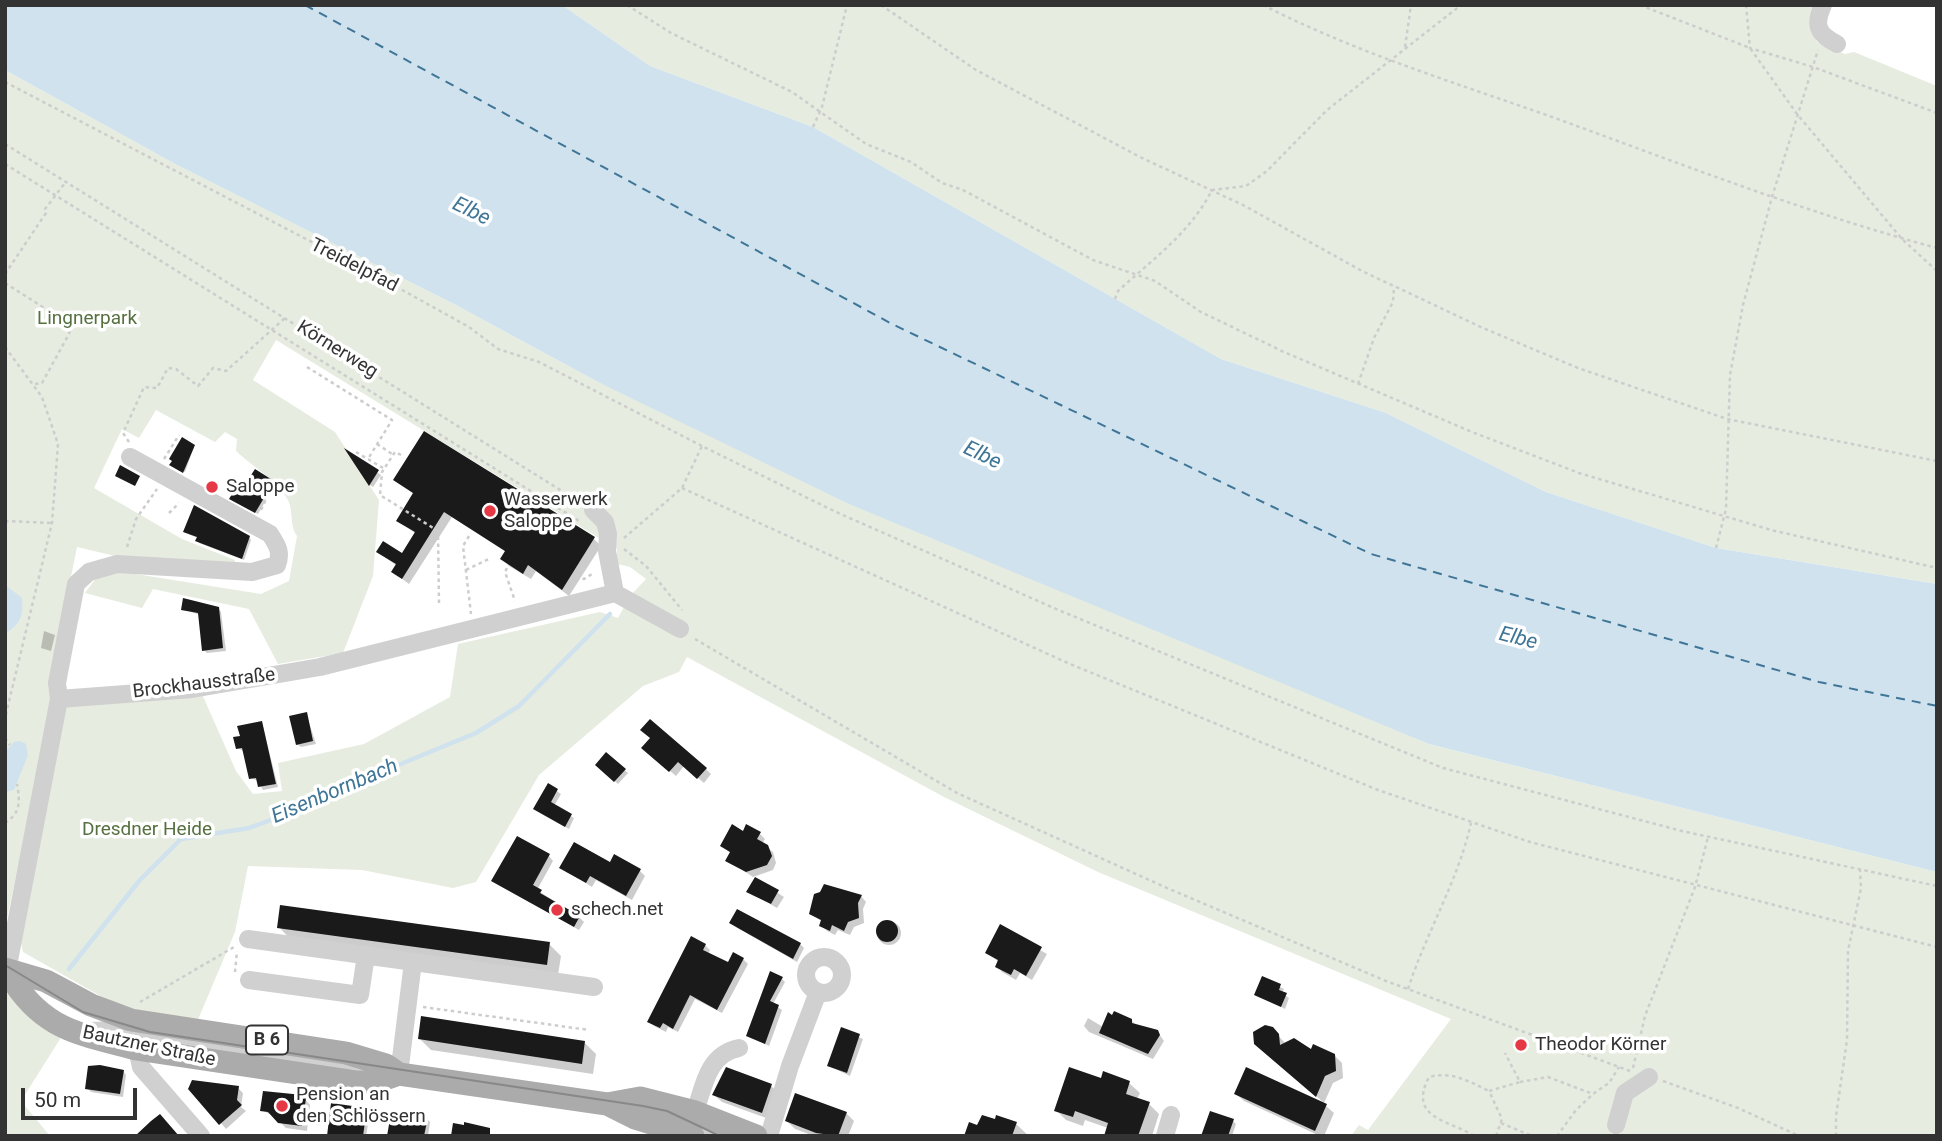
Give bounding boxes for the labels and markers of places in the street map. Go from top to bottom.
place label: Saloppe [226,476,294,498]
marker: Saloppe [204,479,220,495]
place label: Wasserwerk Saloppe [504,489,608,533]
marker: Wasserwerk Saloppe [482,503,498,519]
place label: schech.net [571,899,663,921]
marker: schech.net [549,902,565,918]
place label: Theodor Körner [1535,1034,1666,1056]
marker: Theodor Körner [1513,1037,1529,1053]
place label: Pension an den Schlössern [296,1084,426,1128]
marker: Pension an den Schlössern [274,1098,290,1114]

